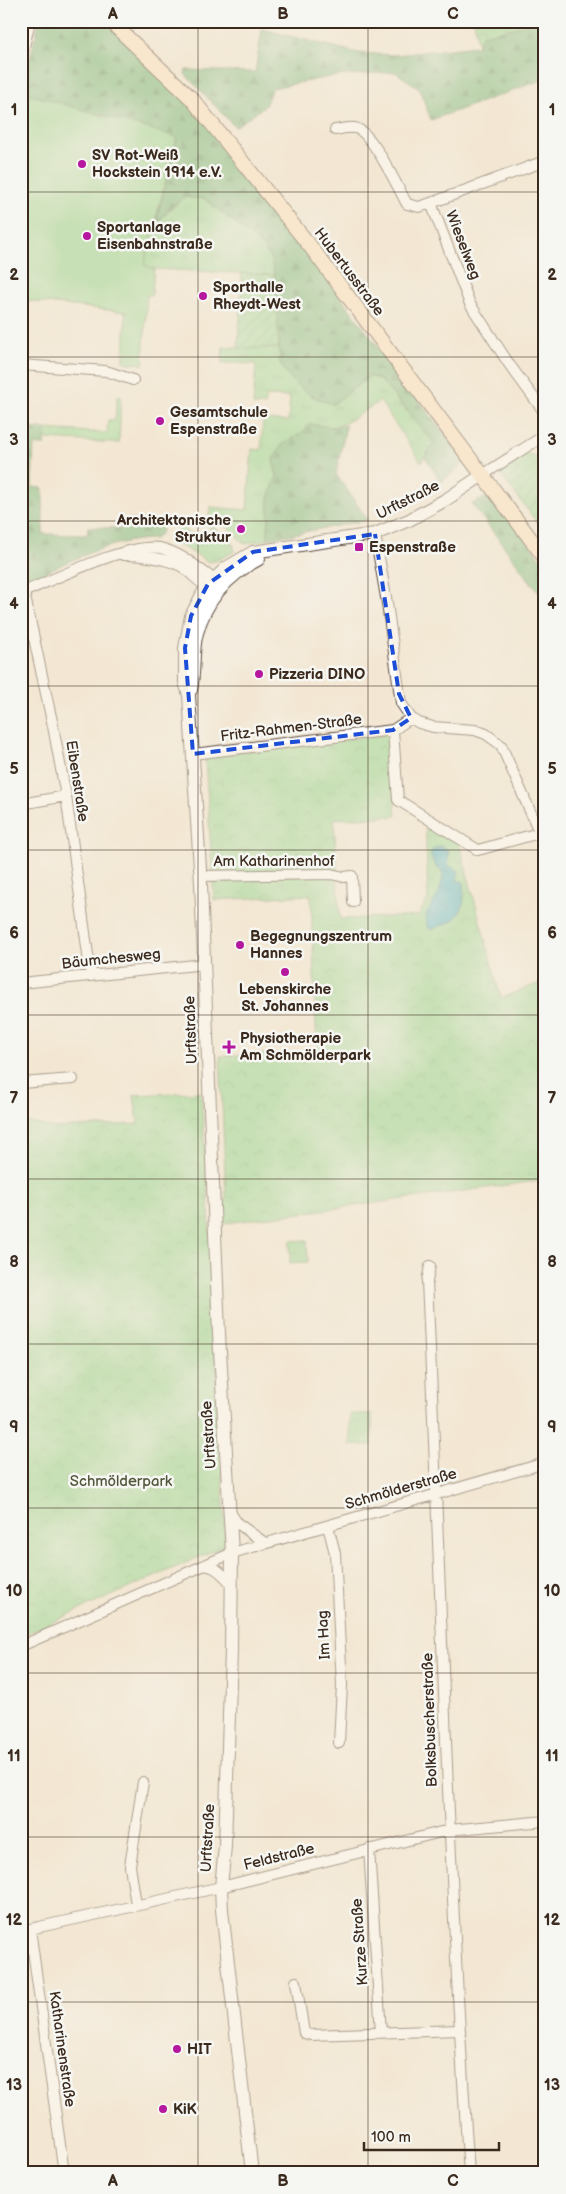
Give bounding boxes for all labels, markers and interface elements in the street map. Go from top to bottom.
text: A [107,5,118,24]
text: B [277,5,289,24]
text: C [447,5,459,24]
text: 1 [11,101,17,120]
text: 1 [549,101,555,120]
place label: SV Rot-Weiß Hockstein 1914 e.V. [92,146,222,182]
marker: SV Rot-Weiß Hockstein 1914 e.V. [76,158,88,170]
street label: Wieselweg [441,208,485,282]
place label: Sportanlage Eisenbahnstraße [97,218,213,254]
street label: Hubertusstraße [310,224,388,320]
marker: Sportanlage Eisenbahnstraße [81,230,93,242]
text: 2 [9,266,19,285]
text: 2 [547,266,557,285]
place label: Sporthalle Rheydt-West [213,278,301,314]
marker: Sporthalle Rheydt-West [197,290,209,302]
place label: Gesamtschule Espenstraße [170,403,268,439]
marker: Gesamtschule Espenstraße [154,415,166,427]
text: 3 [9,431,19,450]
text: 3 [547,431,557,450]
street label: Urftstraße [373,476,443,524]
place label: Architektonische Struktur [116,511,232,547]
marker: Architektonische Struktur [235,523,247,535]
place label: Espenstraße [369,538,456,557]
marker: Espenstraße [353,541,365,553]
text: 4 [9,595,19,614]
text: 4 [547,595,557,614]
place label: Pizzeria DINO [269,665,365,684]
marker: Pizzeria DINO [253,668,265,680]
street label: Fritz-Rahmen-Straße [219,710,363,746]
street label: Eibenstraße [61,739,93,823]
text: 5 [9,760,19,779]
text: 5 [547,760,557,779]
street label: Am Katharinenhof [213,852,335,871]
text: 6 [9,924,19,943]
text: 6 [547,924,557,943]
place label: Begegnungszentrum Hannes [250,927,392,963]
marker: Begegnungszentrum Hannes [234,939,246,951]
street label: Bäumchesweg [60,944,162,974]
marker: Lebenskirche St. Johannes [279,966,291,978]
place label: Lebenskirche St. Johannes [239,980,332,1016]
street label: Urftstraße [180,995,202,1065]
place label: Physiotherapie Am Schmölderpark [239,1029,371,1065]
marker: Physiotherapie Am Schmölderpark [222,1040,236,1054]
text: 7 [10,1089,19,1108]
text: 7 [548,1089,557,1108]
text: 8 [9,1253,19,1272]
text: 8 [547,1253,557,1272]
street label: Urftstraße [197,1400,221,1470]
text: 9 [9,1418,19,1437]
text: 9 [547,1418,557,1437]
street label: Schmölderstraße [343,1464,459,1514]
park label: Schmölderpark [70,1472,173,1491]
text: 10 [6,1582,22,1601]
text: 10 [544,1582,560,1601]
street label: Im Hag [313,1610,335,1660]
street label: Bolksbuscherstraße [418,1652,442,1788]
text: 11 [7,1747,21,1766]
text: 11 [545,1747,559,1766]
street label: Urftstraße [197,1803,219,1873]
street label: Feldstraße [242,1839,316,1875]
street label: Kurze Straße [347,1898,373,1986]
text: 12 [6,1911,23,1930]
text: 12 [544,1911,561,1930]
street label: Katharinenstraße [44,1990,80,2108]
place label: HIT [187,2040,212,2059]
marker: HIT [171,2043,183,2055]
text: 13 [6,2076,22,2095]
text: 13 [544,2076,560,2095]
place label: KiK [173,2100,197,2119]
marker: KiK [157,2103,169,2115]
scale bar [364,2119,498,2151]
text: 100 m [371,2128,411,2147]
text: A [107,2172,118,2191]
text: B [277,2172,289,2191]
text: C [447,2172,459,2191]

